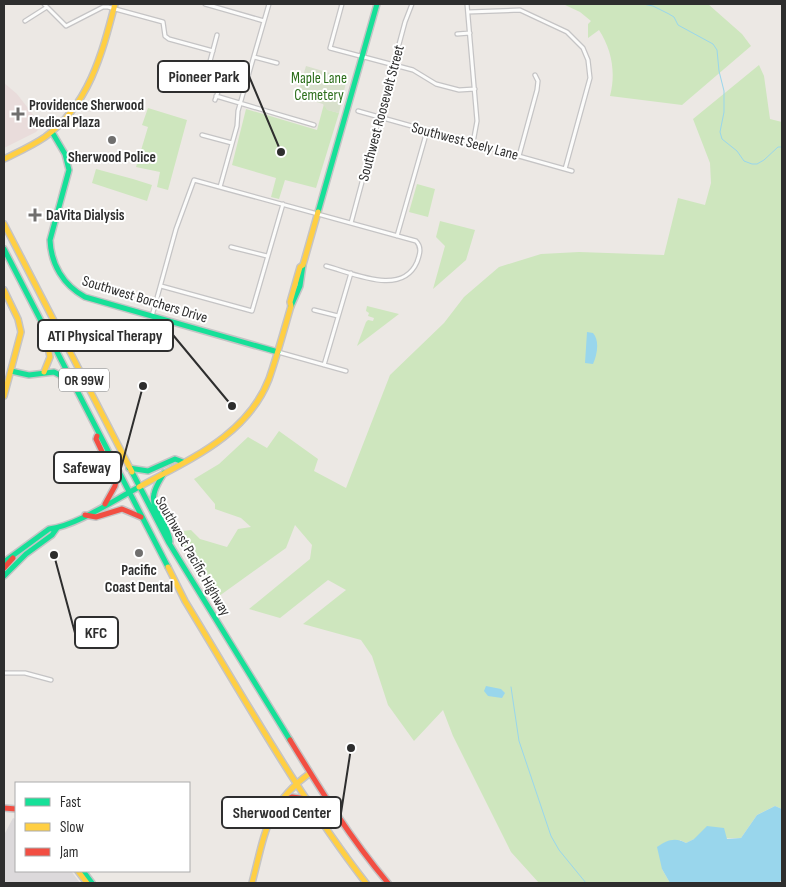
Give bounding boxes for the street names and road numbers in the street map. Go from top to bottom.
street label: Southwest Roosevelt Street [354,43,409,183]
street label: Southwest Seely Lane [409,118,520,165]
street label: Southwest Borchers Drive [80,271,210,328]
road number: OR 99W [59,368,109,392]
street label: Southwest Pacific Highway [151,493,235,620]

